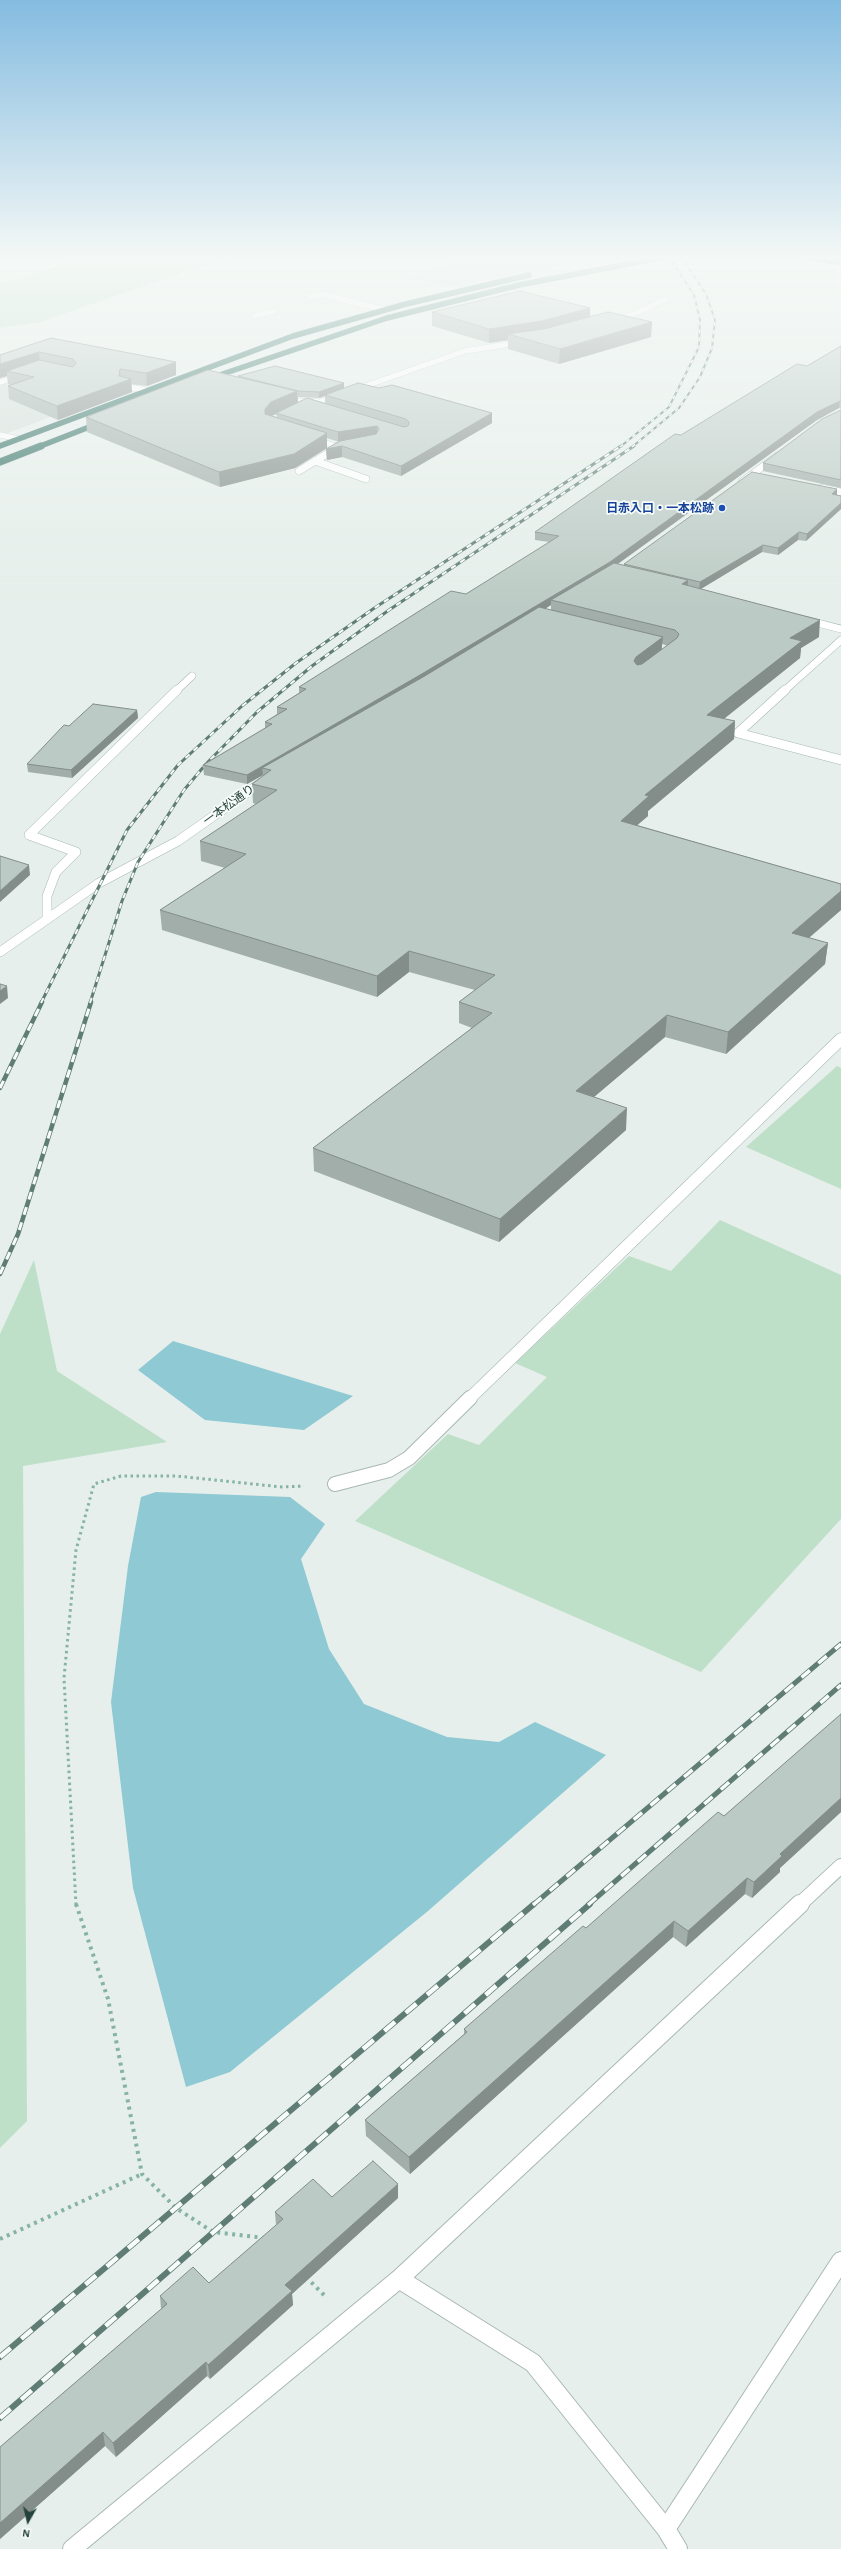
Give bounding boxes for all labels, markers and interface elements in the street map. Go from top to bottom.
place label: 日赤入口・一本松跡 [606,501,714,515]
marker: 日赤入口・一本松跡 [717,503,727,513]
street label: 一本松通り [200,782,258,828]
north arrow [8,2501,48,2541]
text: N [22,2527,31,2539]

